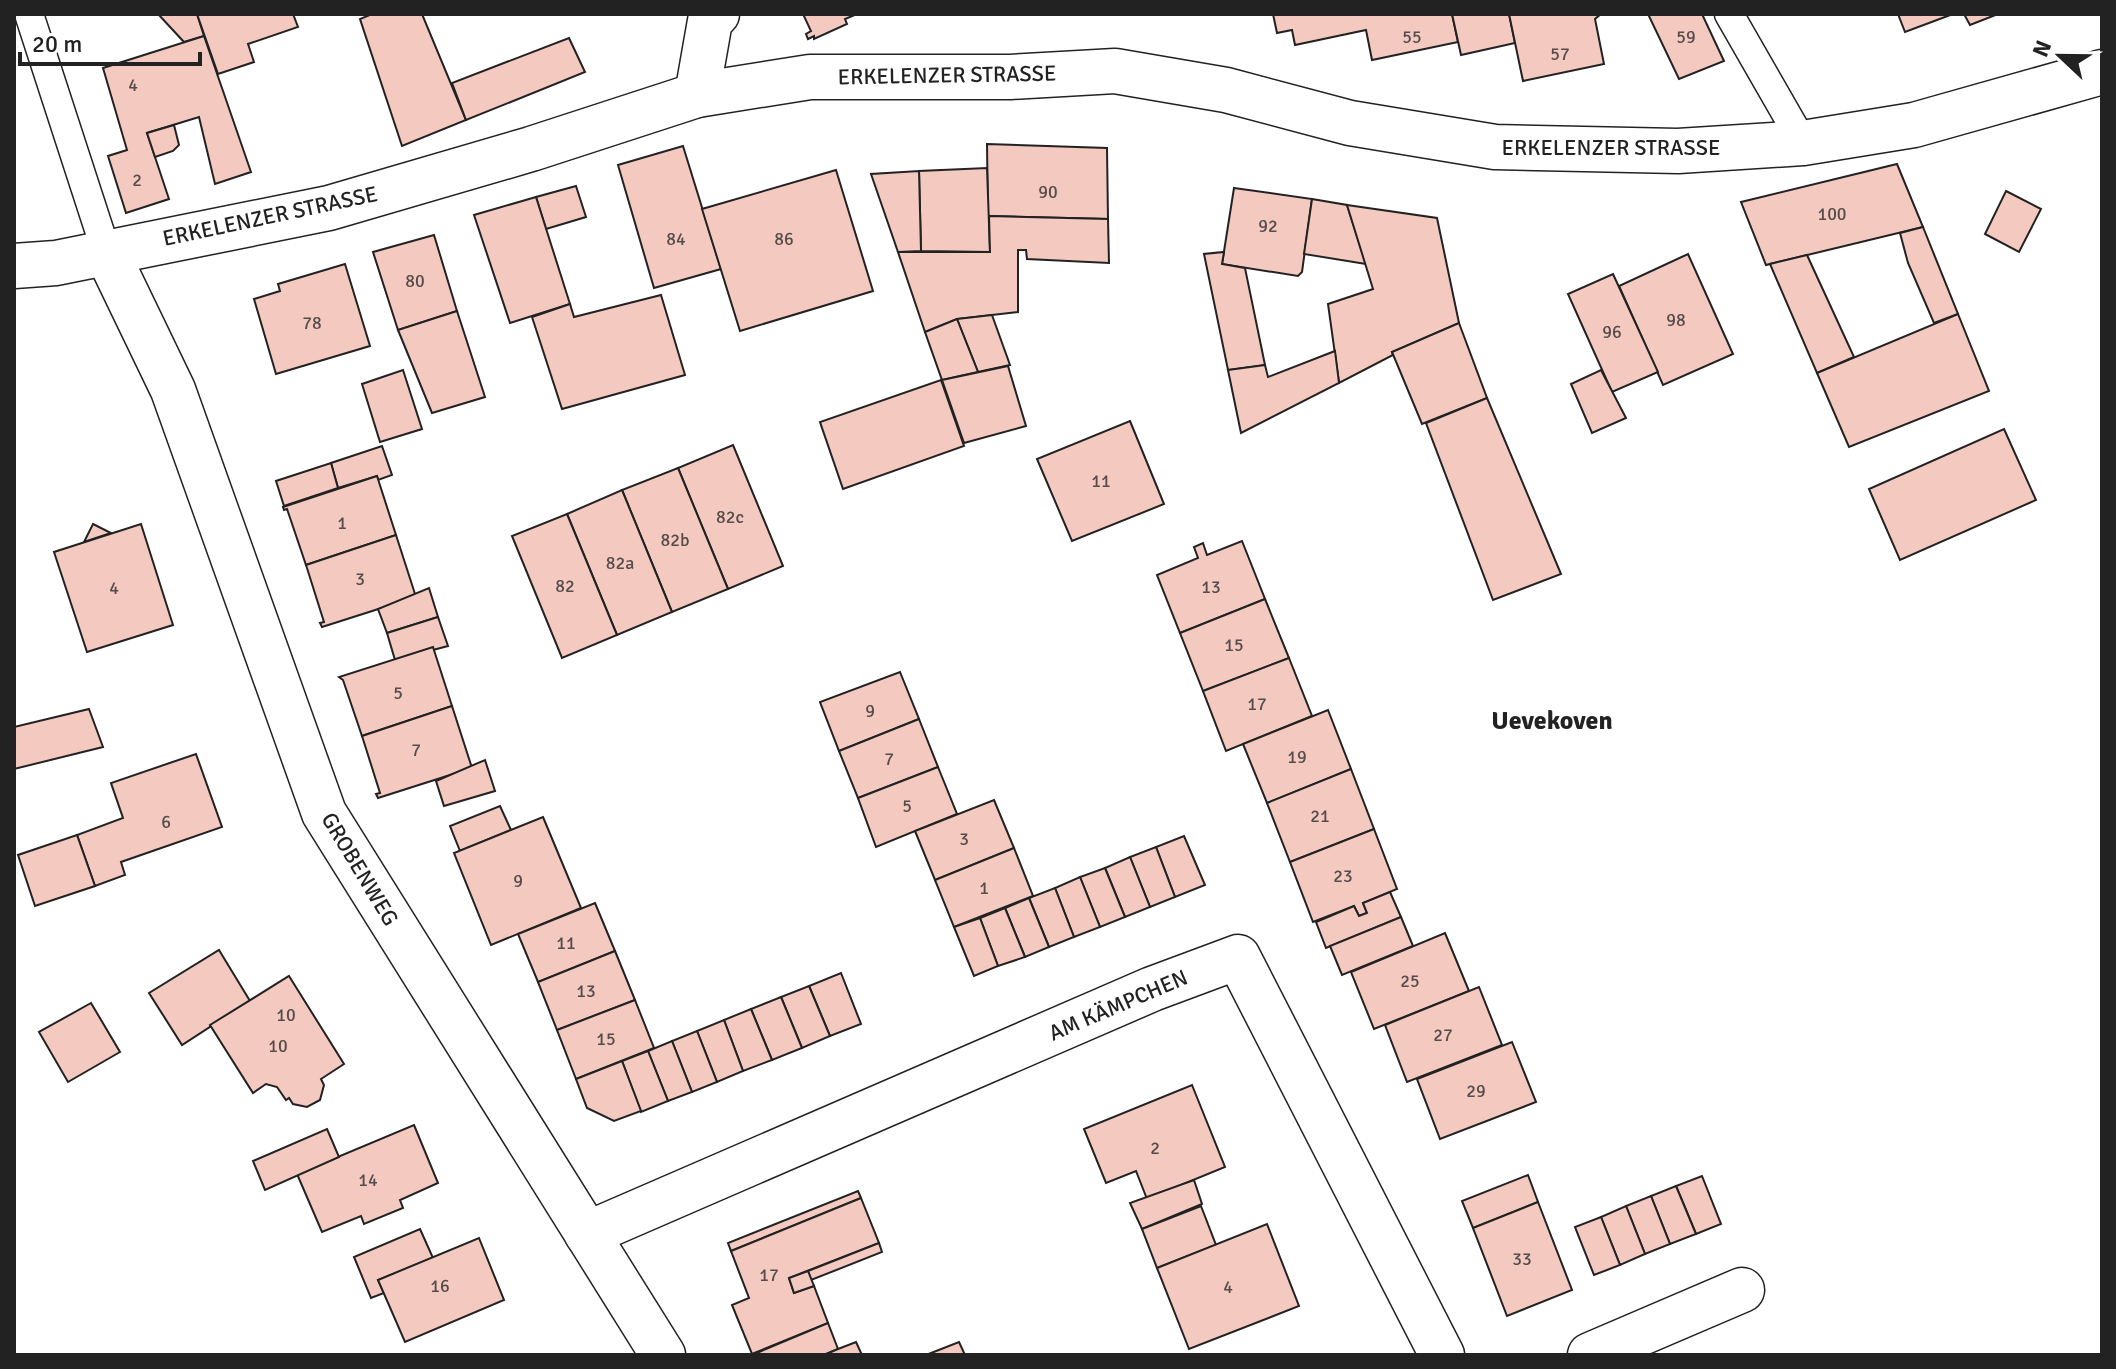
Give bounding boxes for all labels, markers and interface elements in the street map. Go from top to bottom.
scale bar [20,16,200,66]
north arrow [2020,16,2100,96]
house number: 55 [1402,26,1422,48]
house number: 59 [1676,26,1696,48]
text: 20 m [32,29,82,59]
text: N [2027,37,2057,61]
house number: 57 [1550,43,1570,65]
street label: ERKELENZER STRASSE [837,60,1057,90]
house number: 4 [128,74,138,96]
street label: ERKELENZER STRASSE [1502,134,1720,161]
house number: 2 [132,169,142,191]
street label: ERKELENZER STRASSE [160,180,380,252]
house number: 90 [1038,181,1058,203]
house number: 100 [1817,203,1847,225]
house number: 92 [1258,215,1278,237]
house number: 84 [666,228,686,250]
house number: 86 [774,228,794,250]
house number: 80 [405,270,425,292]
house number: 98 [1666,309,1686,331]
house number: 78 [302,312,322,334]
house number: 96 [1602,321,1622,343]
house number: 11 [1091,470,1111,492]
house number: 82c [716,506,744,528]
house number: 1 [337,512,347,534]
house number: 82b [661,529,689,551]
house number: 82a [606,552,634,574]
house number: 3 [355,568,365,590]
house number: 82 [555,575,575,597]
house number: 13 [1201,576,1221,598]
house number: 4 [109,577,119,599]
house number: 15 [1224,634,1244,656]
house number: 5 [393,682,403,704]
house number: 17 [1247,693,1267,715]
house number: 9 [865,700,875,722]
district label: Uevekoven [1491,705,1613,737]
house number: 7 [411,739,421,761]
house number: 19 [1287,746,1307,768]
house number: 7 [884,748,894,770]
house number: 5 [902,795,912,817]
house number: 21 [1310,805,1330,827]
street label: GROBENWEG [316,807,404,931]
house number: 6 [161,811,171,833]
house number: 3 [959,828,969,850]
house number: 23 [1333,865,1353,887]
house number: 9 [513,870,523,892]
house number: 1 [979,877,989,899]
house number: 11 [556,932,576,954]
street label: AM KÄMPCHEN [1044,964,1192,1046]
house number: 25 [1400,970,1420,992]
house number: 13 [576,980,596,1002]
house number: 10 [276,1004,296,1026]
house number: 27 [1433,1024,1453,1046]
house number: 15 [596,1028,616,1050]
house number: 10 [268,1035,288,1057]
house number: 29 [1466,1080,1486,1102]
house number: 2 [1150,1137,1160,1159]
house number: 14 [358,1169,378,1191]
house number: 33 [1512,1248,1532,1270]
house number: 17 [759,1264,779,1286]
house number: 16 [430,1275,450,1297]
house number: 4 [1223,1276,1233,1298]

